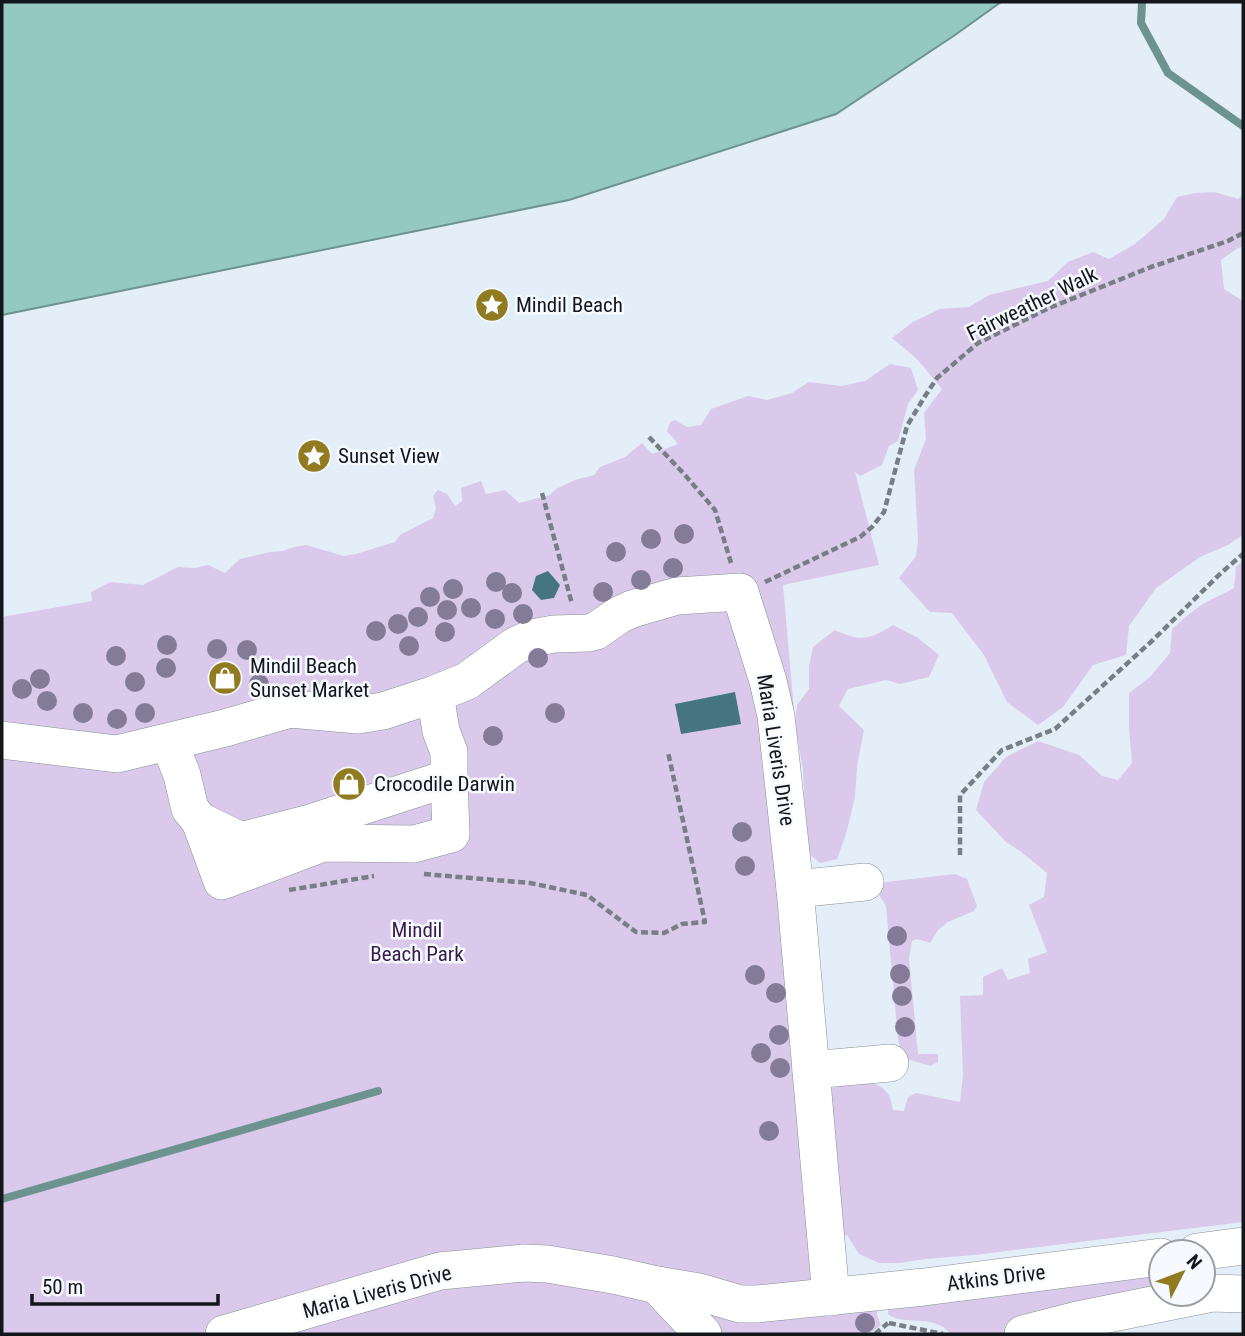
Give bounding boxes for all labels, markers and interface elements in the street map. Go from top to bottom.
street label: Fairweather Walk [963,262,1102,346]
place icon: Mindil Beach [473,286,511,324]
place label: Mindil Beach [516,293,623,317]
place icon: Sunset View [295,437,333,475]
place label: Sunset View [338,444,440,468]
place label: Mindil Beach Sunset Market [250,654,369,702]
shop icon: Mindil Beach Sunset Market [206,659,244,697]
street label: Maria Liveris Drive [752,673,800,828]
shop icon: Crocodile Darwin [330,765,368,803]
place label: Crocodile Darwin [374,772,515,796]
park label: Mindil Beach Park [370,918,464,966]
north arrow [1147,1238,1217,1308]
text: N [1182,1250,1207,1274]
street label: Atkins Drive [945,1260,1047,1296]
street label: Maria Liveris Drive [300,1261,454,1323]
scale bar [32,1262,217,1306]
text: 50 m [42,1275,83,1299]

